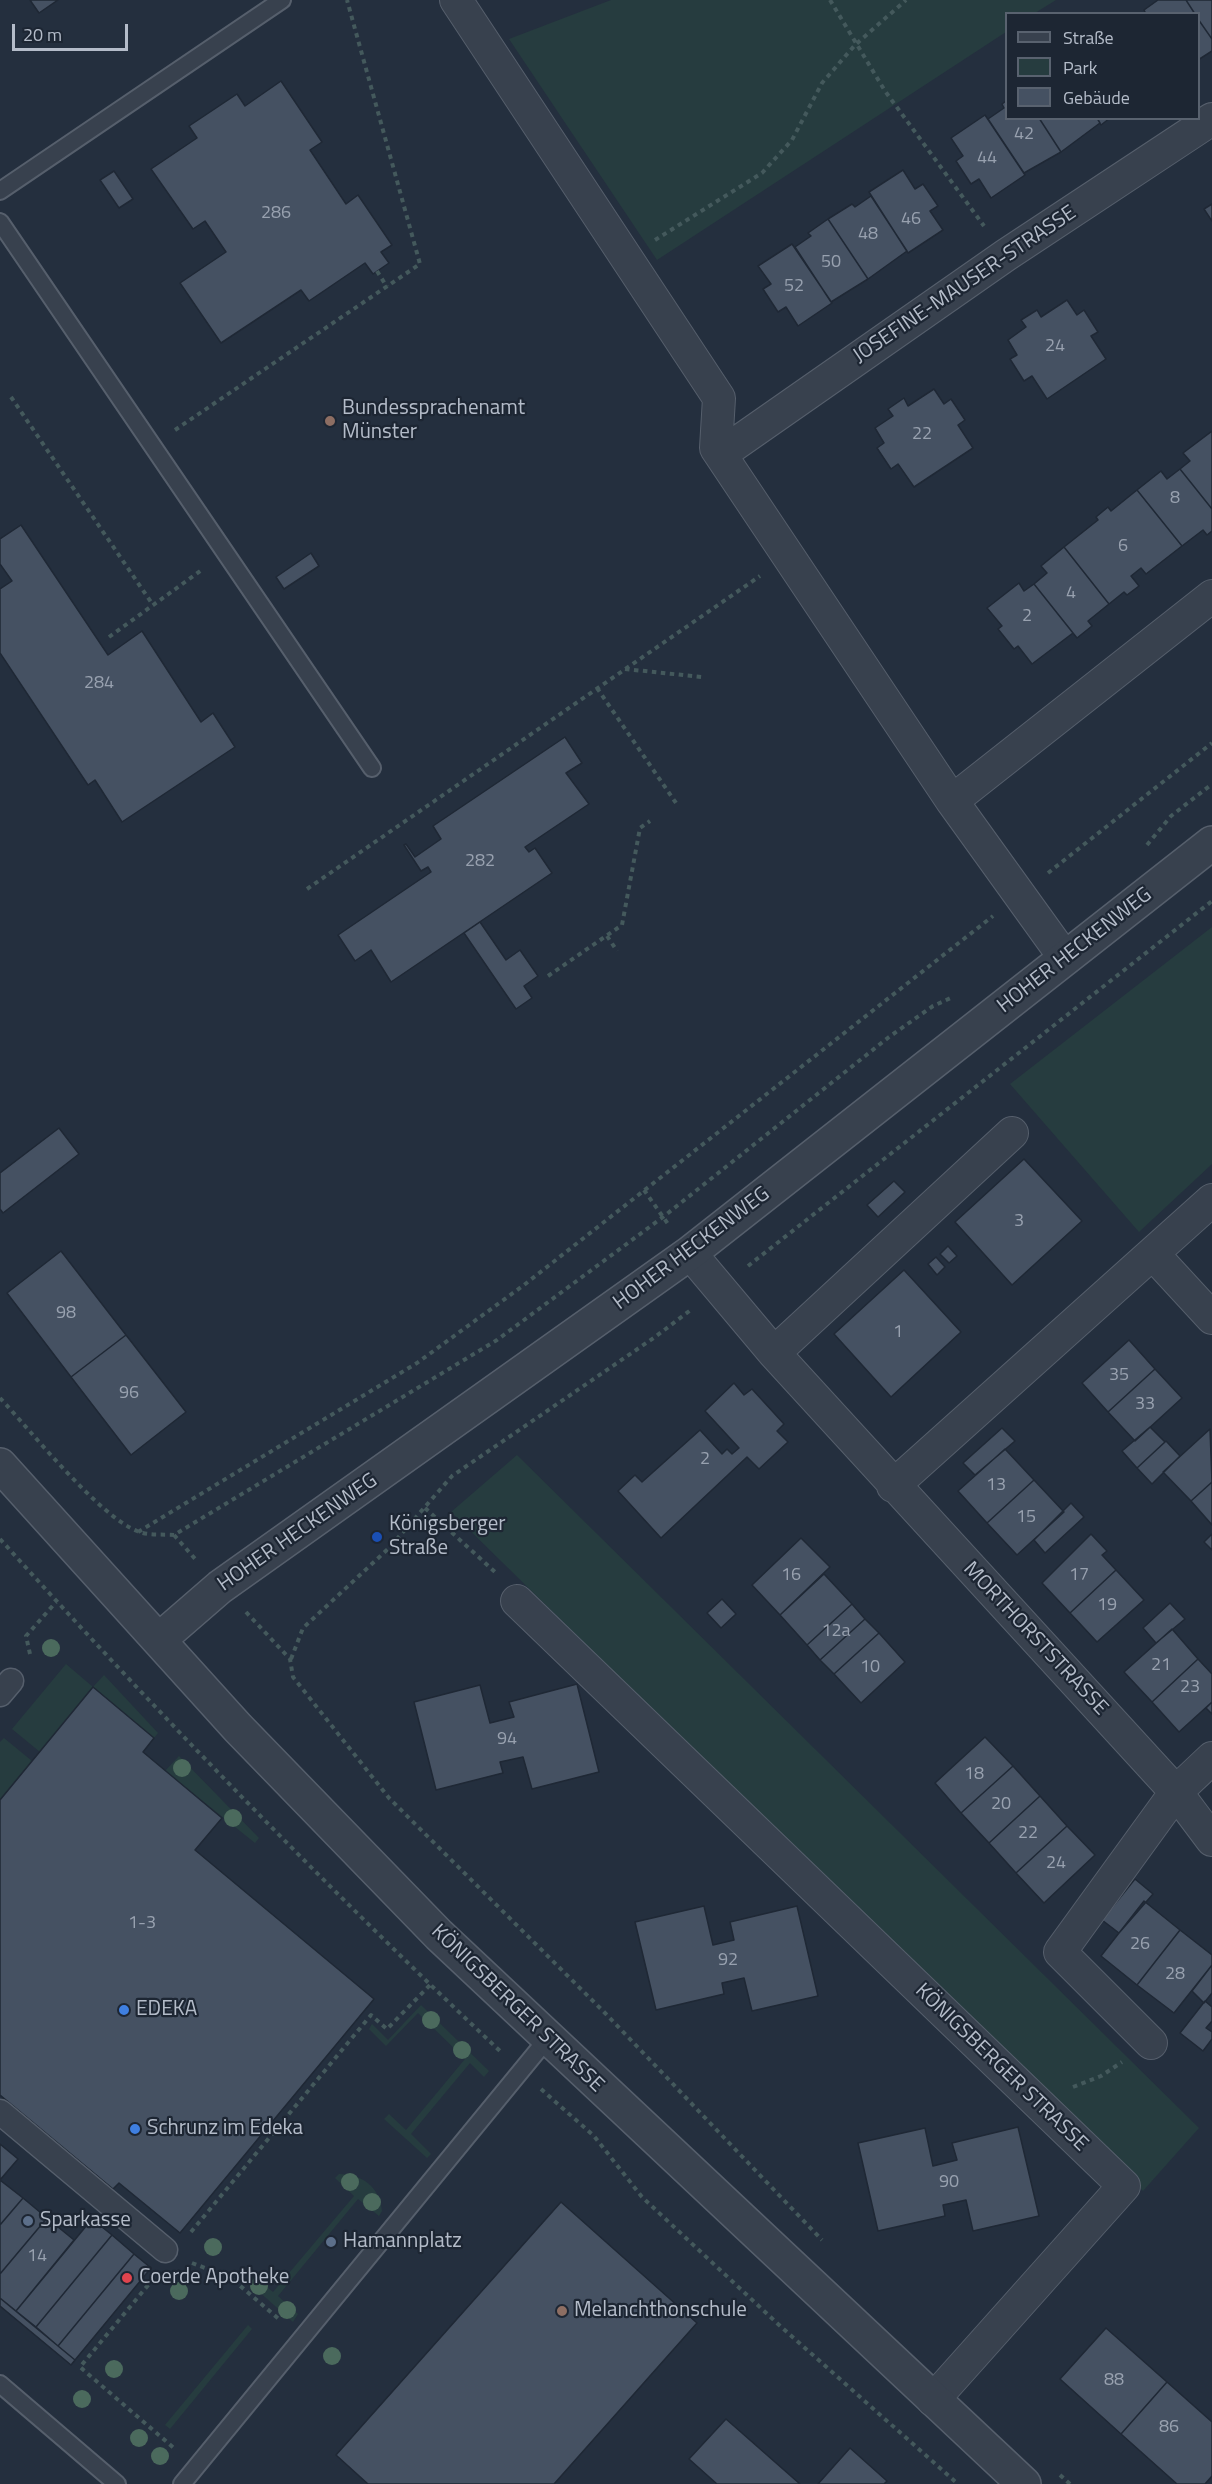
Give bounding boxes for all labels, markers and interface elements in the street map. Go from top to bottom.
scale bar [15,12,130,50]
legend [1005,12,1200,120]
text: 20 m [23,21,62,48]
text: Straße [1063,24,1114,51]
text: Park [1063,54,1097,81]
text: Gebäude [1063,84,1130,111]
house number: 42 [1014,124,1034,146]
house number: 44 [977,148,997,170]
street label: JOSEFINE-MAUSER-STRASSE [849,201,1081,369]
house number: 286 [261,203,291,225]
house number: 46 [901,209,921,231]
house number: 48 [858,224,878,246]
house number: 50 [821,252,841,274]
house number: 52 [784,276,804,298]
house number: 24 [1045,336,1065,358]
place label: Bundessprachenamt Münster [342,396,525,446]
marker: Bundessprachenamt Münster [323,414,337,428]
house number: 22 [912,424,932,446]
house number: 8 [1170,488,1180,510]
house number: 6 [1118,536,1128,558]
house number: 4 [1066,583,1076,605]
house number: 2 [1022,606,1032,628]
house number: 284 [84,673,114,695]
house number: 282 [465,851,495,873]
street label: HOHER HECKENWEG [993,883,1157,1019]
street label: HOHER HECKENWEG [609,1182,775,1316]
house number: 3 [1014,1211,1024,1233]
house number: 98 [56,1303,76,1325]
house number: 1 [893,1322,903,1344]
house number: 35 [1109,1365,1129,1387]
house number: 96 [119,1383,139,1405]
house number: 33 [1135,1394,1155,1416]
house number: 2 [700,1449,710,1471]
street label: HOHER HECKENWEG [213,1468,383,1598]
house number: 13 [986,1475,1006,1497]
house number: 15 [1016,1507,1036,1529]
place label: Königsberger Straße [389,1512,506,1562]
marker: Königsberger Straße [370,1530,384,1544]
street label: MORTHORSTSTRASSE [957,1557,1113,1721]
house number: 16 [781,1565,801,1587]
house number: 17 [1069,1565,1089,1587]
house number: 19 [1097,1595,1117,1617]
house number: 12a [821,1621,851,1643]
house number: 21 [1151,1655,1171,1677]
house number: 10 [860,1657,880,1679]
house number: 23 [1180,1677,1200,1699]
house number: 94 [497,1729,517,1751]
house number: 18 [964,1764,984,1786]
house number: 20 [991,1794,1011,1816]
house number: 22 [1018,1823,1038,1845]
house number: 24 [1046,1853,1066,1875]
house number: 1-3 [128,1913,156,1935]
street label: KÖNIGSBERGER STRASSE [425,1920,609,2098]
house number: 26 [1130,1934,1150,1956]
house number: 92 [718,1950,738,1972]
house number: 28 [1165,1964,1185,1986]
street label: KÖNIGSBERGER STRASSE [909,1979,1093,2157]
place label: EDEKA [136,1997,197,2023]
marker: EDEKA [117,2003,131,2017]
place label: Schrunz im Edeka [147,2116,303,2142]
marker: Schrunz im Edeka [128,2122,142,2136]
house number: 90 [939,2172,959,2194]
place label: Sparkasse [40,2208,131,2234]
marker: Sparkasse [21,2214,35,2228]
place label: Hamannplatz [343,2229,462,2255]
marker: Hamannplatz [324,2235,338,2249]
house number: 14 [27,2246,47,2268]
place label: Coerde Apotheke [139,2265,289,2291]
marker: Coerde Apotheke [120,2271,134,2285]
place label: Melanchthonschule [574,2298,747,2324]
marker: Melanchthonschule [555,2304,569,2318]
house number: 88 [1104,2370,1124,2392]
house number: 86 [1159,2417,1179,2439]

